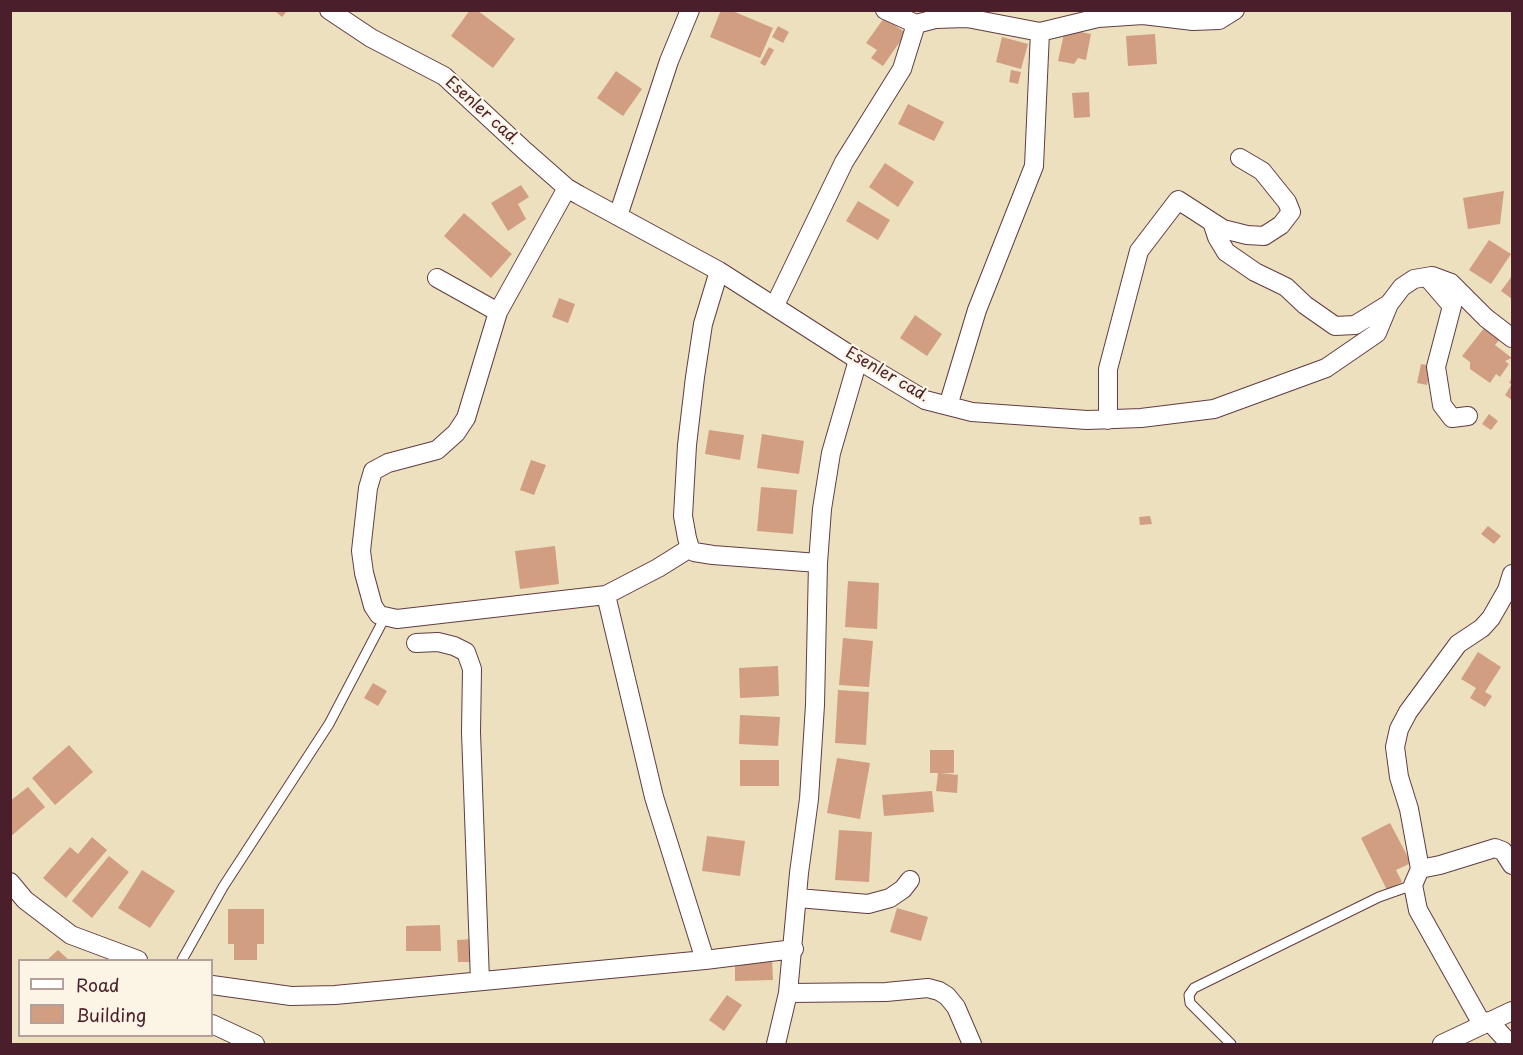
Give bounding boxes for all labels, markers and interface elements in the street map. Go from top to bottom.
street label: Esenler cad. [441,73,523,149]
street label: Esenler cad. [842,343,932,407]
legend [18,959,213,1037]
text: Road [76,971,120,998]
text: Building [76,1001,146,1028]

